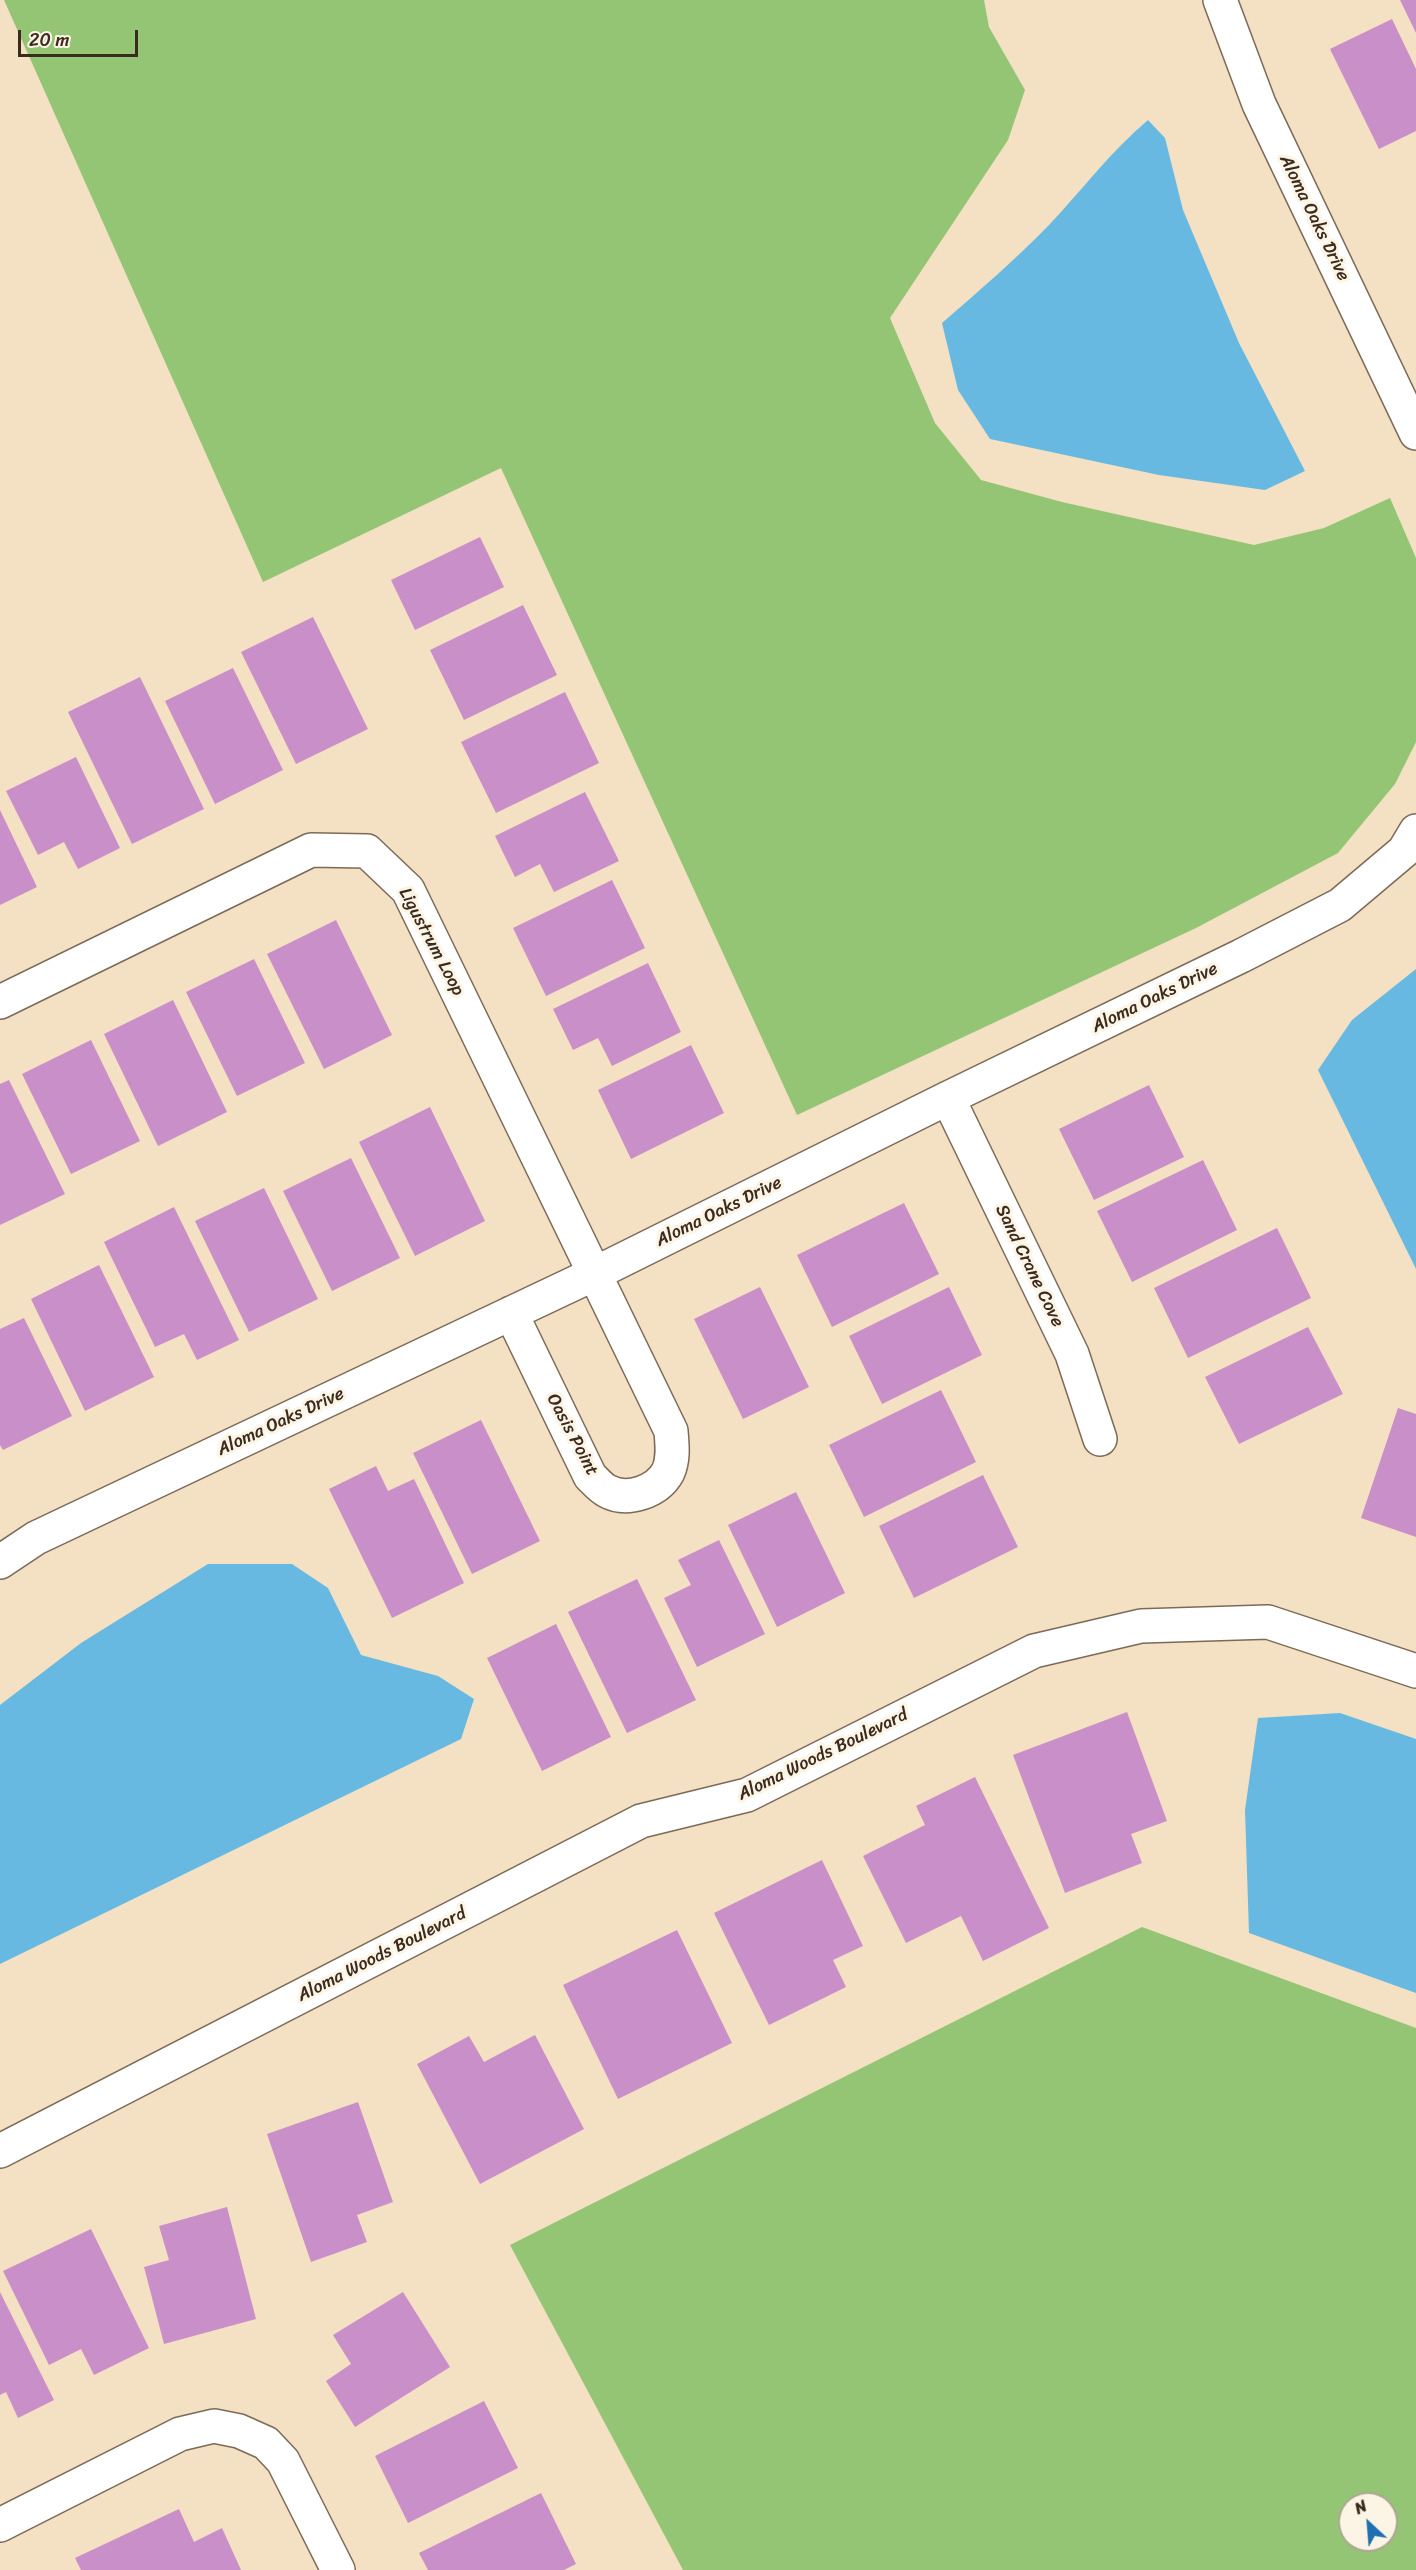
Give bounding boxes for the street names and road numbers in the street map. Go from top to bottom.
street label: Aloma Oaks Drive [1274,151,1354,285]
street label: Ligustrum Loop [393,884,469,1000]
street label: Aloma Oaks Drive [1088,958,1222,1038]
street label: Aloma Oaks Drive [652,1172,786,1252]
street label: Sand Crane Cove [990,1201,1068,1331]
street label: Aloma Oaks Drive [214,1383,348,1461]
street label: Oasis Point [541,1390,603,1480]
street label: Aloma Woods Boulevard [734,1704,912,1806]
street label: Aloma Woods Boulevard [294,1903,470,2007]

